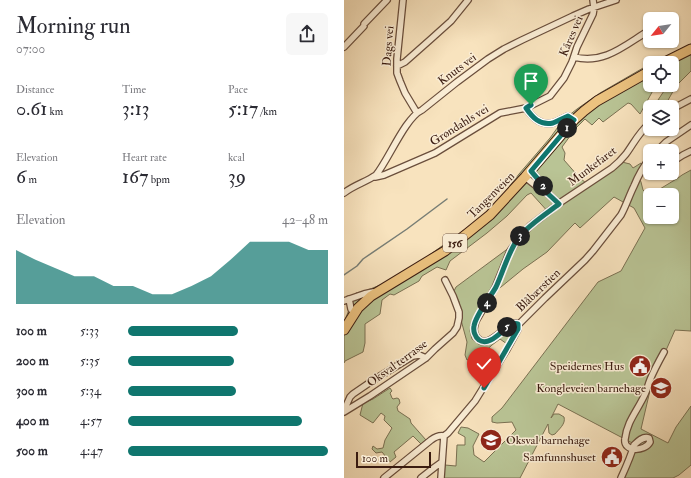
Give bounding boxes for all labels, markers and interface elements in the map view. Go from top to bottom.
text: Morning run [16,12,131,40]
north arrow [643,12,679,48]
map controls [643,12,679,224]
button: share [286,13,328,55]
street label: Kåres vei [556,14,587,59]
street label: Dags vei [380,25,397,67]
text: 07:00 [16,41,45,57]
street label: Knuts vei [435,50,480,89]
button: locate [643,56,679,92]
pin [514,64,548,105]
icon: arrive [520,70,542,92]
text: Distance [16,83,54,96]
text: Time [122,83,146,96]
text: Pace [228,83,248,96]
text: 0.61 [16,96,47,121]
text: 3:13 [122,96,149,121]
text: 5:17 [228,96,258,121]
button: layers [643,100,679,136]
street label: Grøndahls vei [427,101,491,149]
text: km [47,105,63,118]
text: /km [258,105,277,118]
pin: 1 [557,118,577,138]
text: 1 [565,121,569,134]
street label: Munkefaret [565,143,619,189]
button: + [643,144,679,180]
text: Elevation [16,151,58,164]
text: Heart rate [122,151,167,164]
text: kcal [228,151,245,164]
text: 6 [16,164,26,189]
text: 167 [122,164,148,189]
text: 39 [228,164,246,189]
street label: Tangenveien [465,169,518,222]
text: m [26,173,37,186]
text: bpm [148,173,170,186]
pin: 2 [533,176,553,196]
text: 2 [540,179,546,192]
button: − [643,188,679,224]
text: Elevation [16,212,66,228]
text: 42–48 m [282,212,328,228]
pin: 3 [510,226,530,246]
text: 3 [518,229,522,242]
road number: 156 [443,234,467,252]
street label: Blåbærstien [513,266,564,315]
pin: 4 [477,293,497,313]
text: 4 [484,296,490,309]
pin: 5 [497,317,517,337]
text: 5 [505,320,509,333]
text: 100 m [16,323,47,339]
text: 5:33 [80,323,99,339]
street label: Oksval terrasse [364,336,430,390]
pin [467,347,501,388]
text: 200 m [16,353,49,369]
text: 5:35 [80,353,100,369]
icon: check [473,353,495,375]
public building icon: Speidernes Hus [627,353,653,379]
place label: Speidernes Hus [550,359,624,374]
school or university icon: Kongleveien barnehage [648,375,674,401]
place label: Kongleveien barnehage [536,381,646,396]
text: 300 m [16,383,47,399]
text: 5:34 [80,383,101,399]
text: 400 m [16,413,49,429]
text: 4:57 [80,413,102,429]
school or university icon: Oksval barnehage [478,427,504,453]
place label: Oksval barnehage [506,433,590,448]
text: 500 m [16,443,48,459]
text: 4:47 [80,443,103,459]
public building icon: Samfunnshuset [599,444,625,470]
scale bar [356,450,431,469]
place label: Samfunnshuset [523,450,596,465]
text: 100 m [362,452,388,465]

